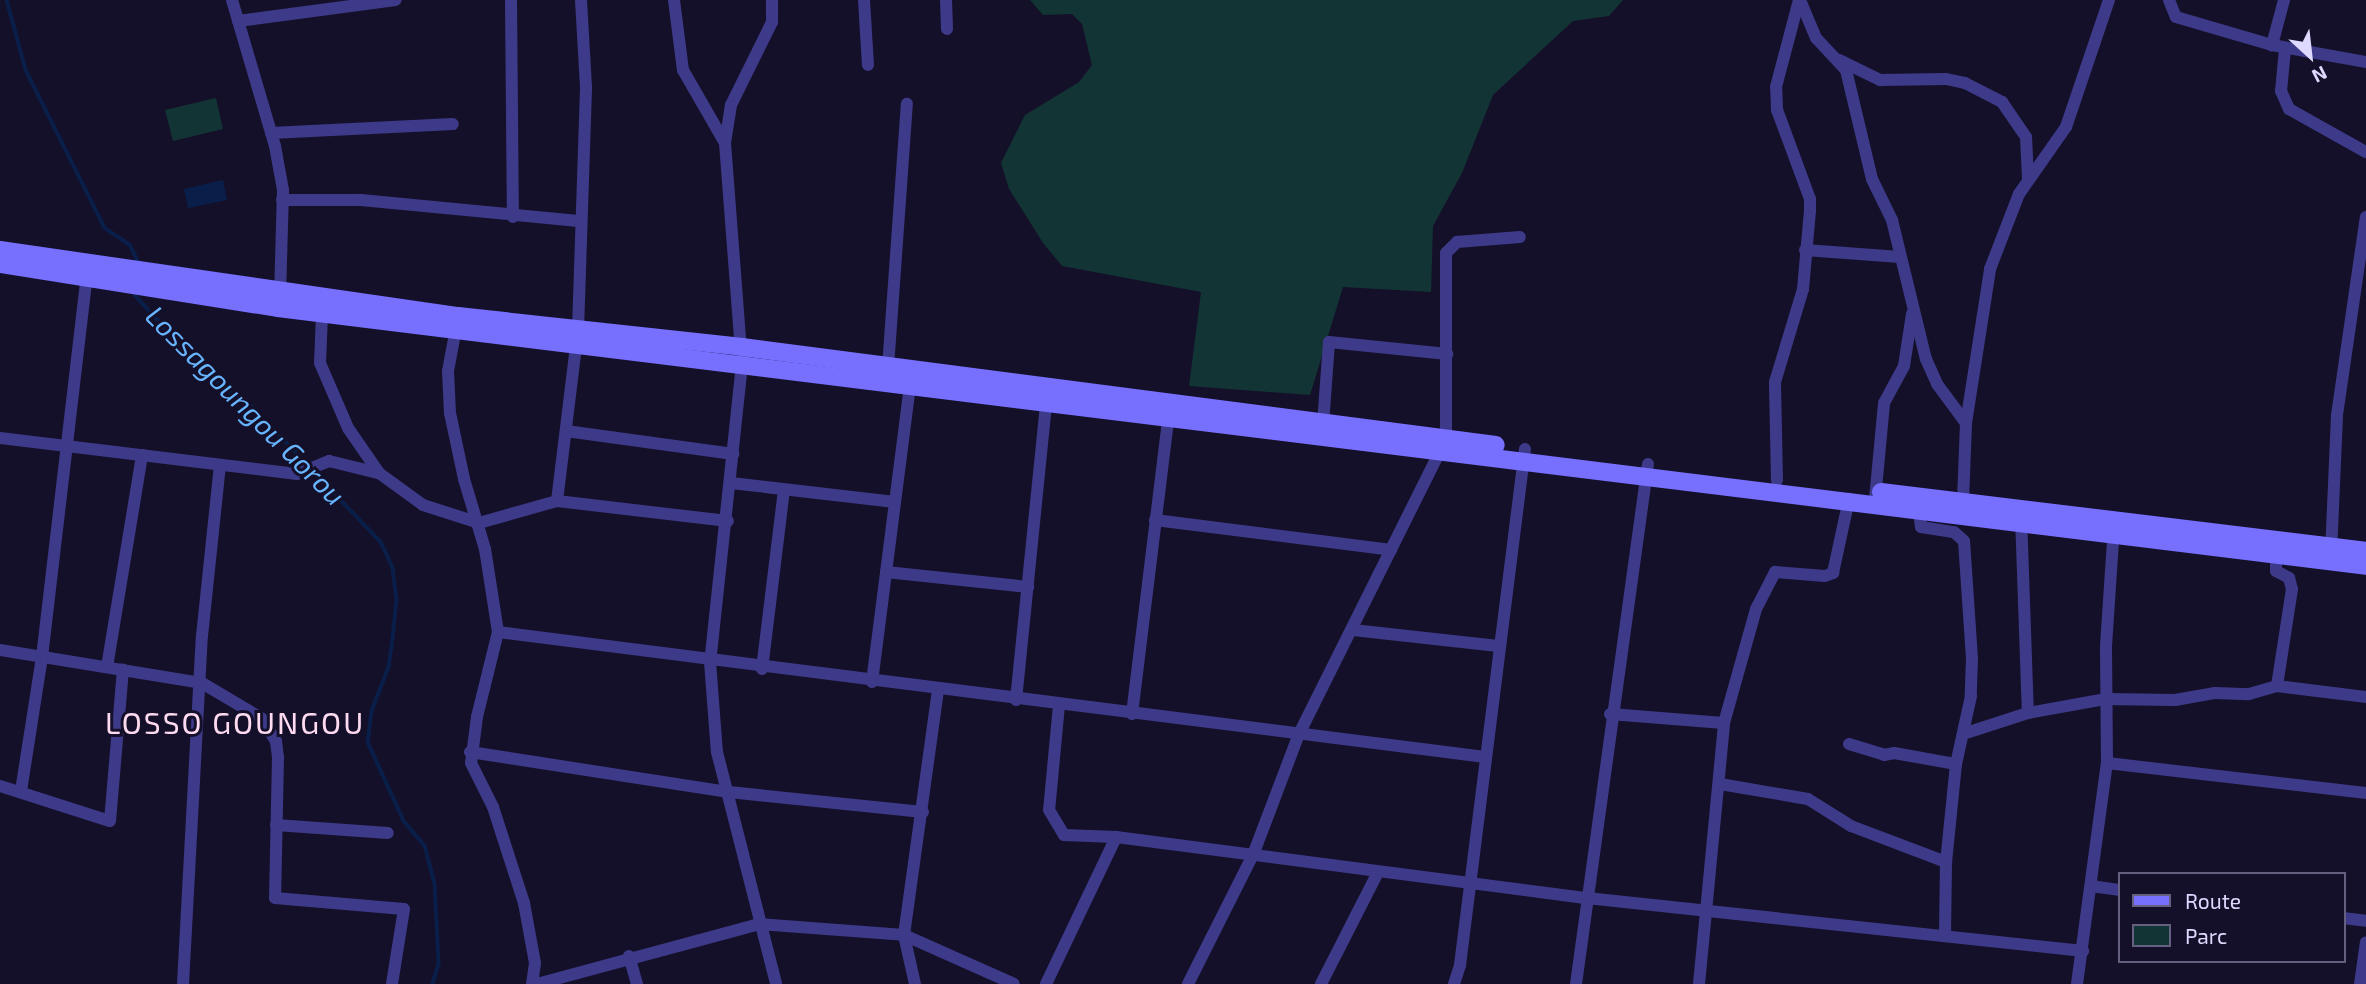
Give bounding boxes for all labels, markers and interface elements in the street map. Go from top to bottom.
north arrow [2275,21,2345,91]
text: N [2308,62,2331,89]
water label: Lossagoungou Gorou [139,298,353,512]
district label: LOSSO GOUNGOU [107,704,363,740]
legend [2118,872,2345,963]
text: Route [2185,888,2241,913]
text: Parc [2185,923,2227,948]

